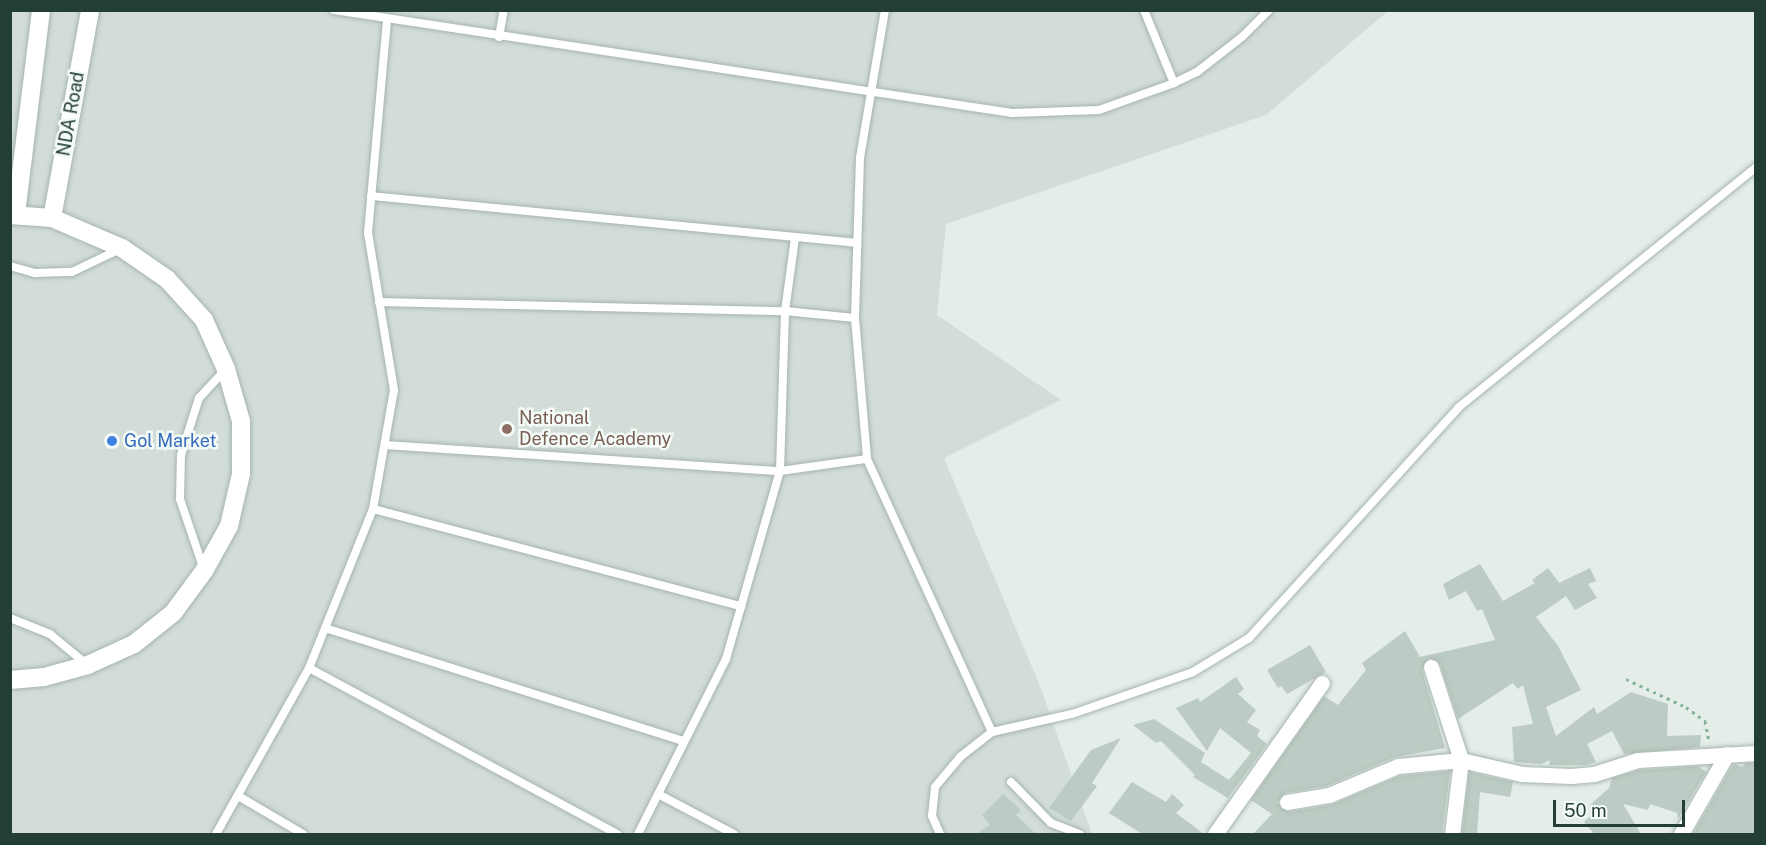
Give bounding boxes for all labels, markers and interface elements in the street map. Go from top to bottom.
street label: NDA Road [53,70,89,158]
place label: National Defence Academy [519,408,671,450]
marker: National Defence Academy [500,422,514,436]
place label: Gol Market [124,430,217,452]
marker: Gol Market [105,434,119,448]
scale bar [1556,788,1688,826]
text: 50 m [1564,800,1607,821]

